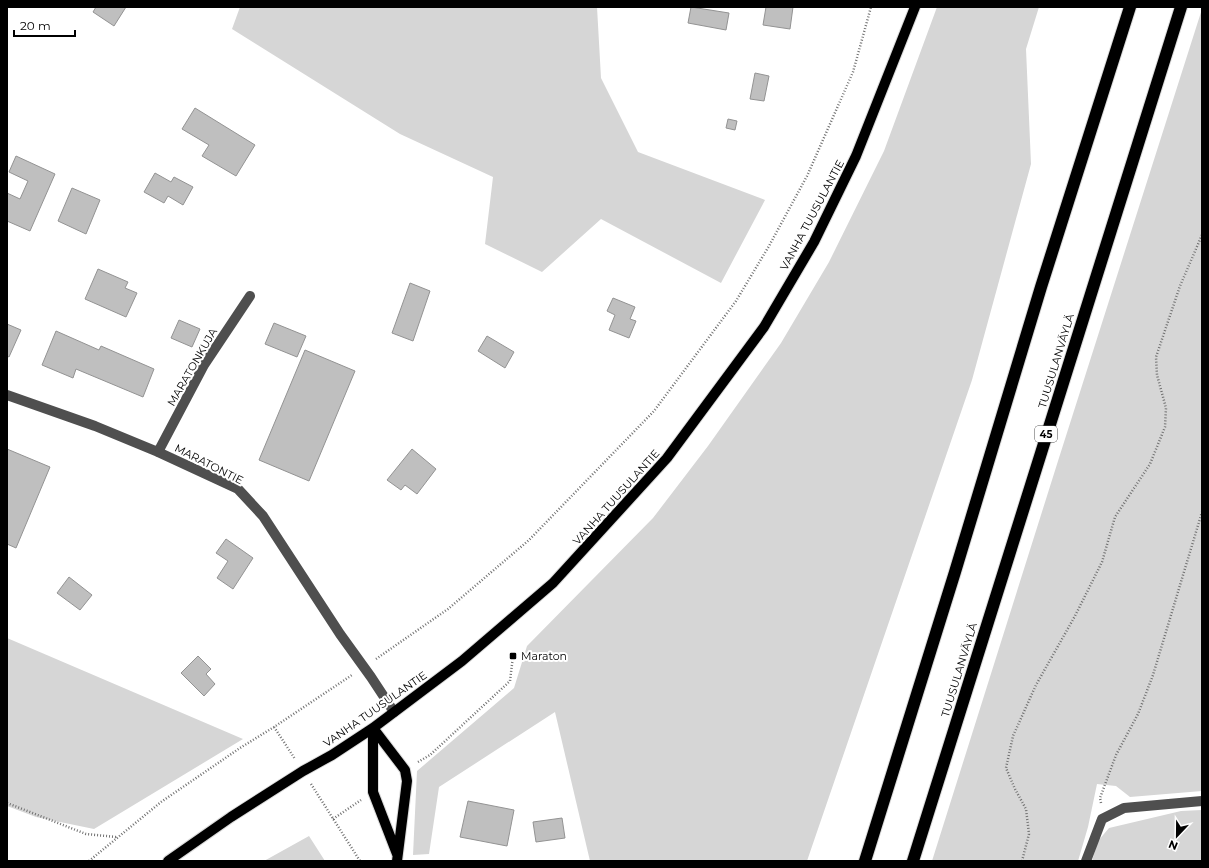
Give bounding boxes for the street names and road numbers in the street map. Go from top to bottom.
street label: VANHA TUUSULANTIE [777,157,847,273]
street label: TUUSULANVÄYLÄ [1035,312,1077,410]
street label: MARATONKUJA [164,325,220,409]
road number: 45 [1035,426,1057,442]
street label: MARATONTIE [172,441,246,487]
street label: VANHA TUUSULANTIE [570,447,662,547]
street label: TUUSULANVÄYLÄ [938,621,980,719]
street label: VANHA TUUSULANTIE [321,668,429,750]

